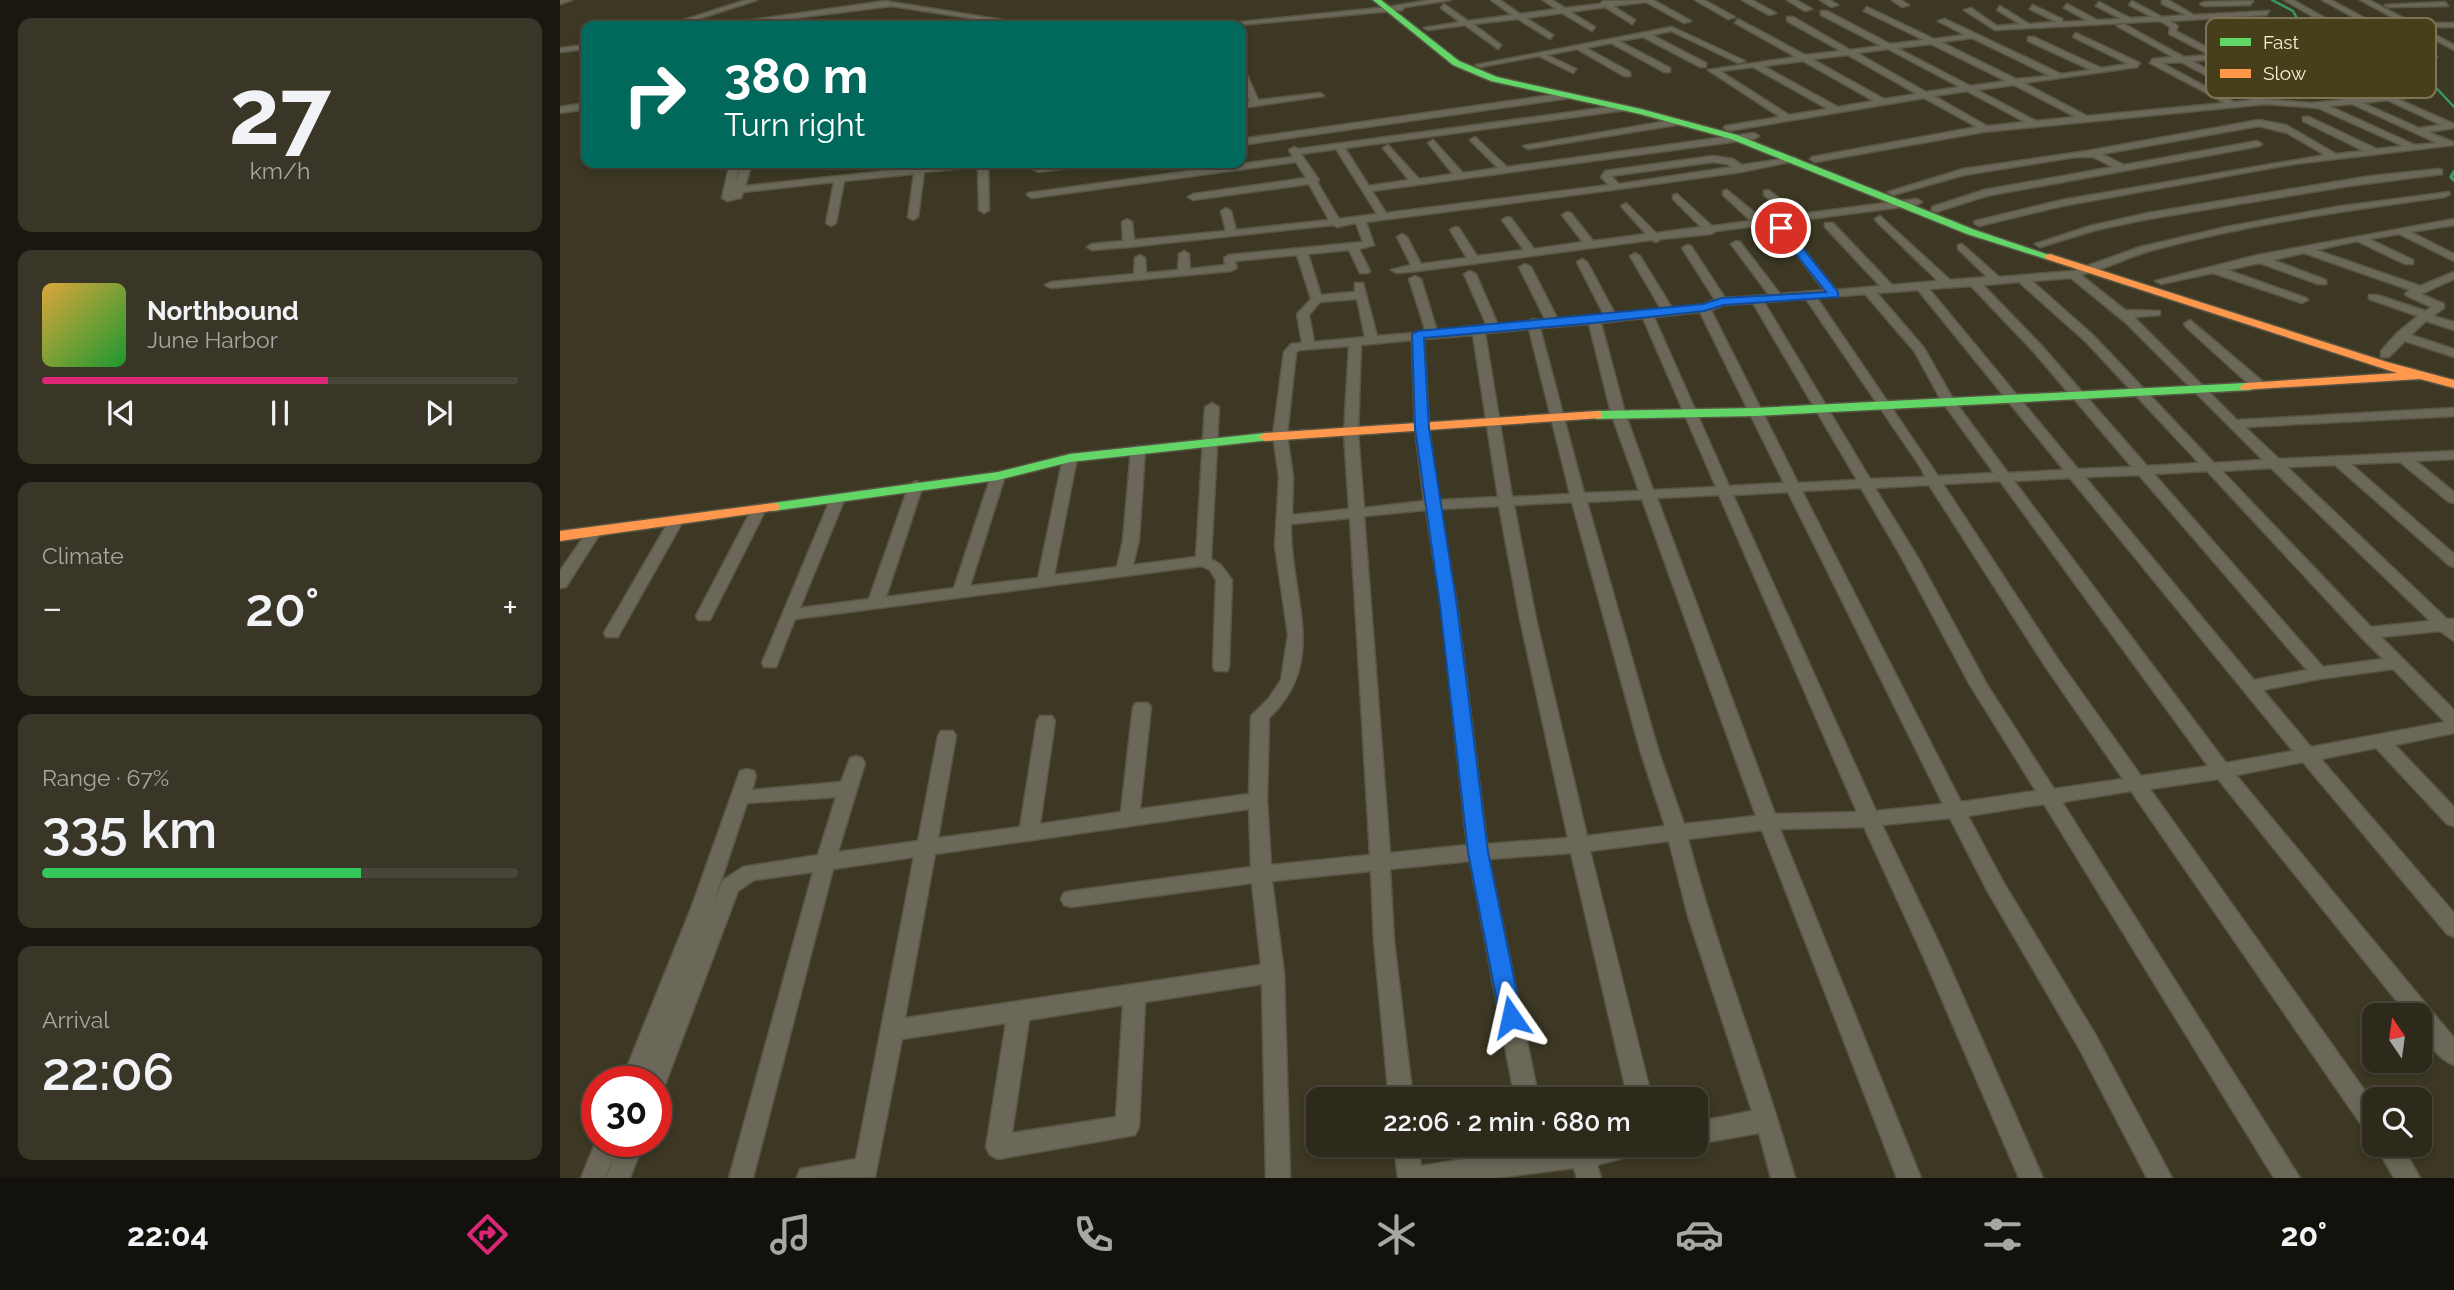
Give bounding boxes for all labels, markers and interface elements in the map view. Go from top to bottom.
legend [2206,18,2436,98]
text: Fast [2263,31,2299,53]
text: 380 m [724,47,868,104]
icon: right [609,49,700,140]
text: 27 [229,58,331,165]
text: Slow [2263,62,2307,84]
text: Turn right [724,106,865,143]
text: km/h [250,157,310,184]
pin [1751,198,1811,258]
icon: arrive [1762,209,1800,247]
text: Northbound [147,296,299,326]
text: June Harbor [147,326,278,353]
icon: previous [102,394,140,432]
icon: pause [261,394,299,432]
icon: next [420,394,458,432]
text: Climate [42,542,124,569]
text: 20° [245,577,319,638]
text: − [42,585,62,630]
text: + [502,585,518,630]
text: Range · 67% [42,764,169,791]
text: 335 km [42,799,217,860]
position arrow [1474,980,1548,1054]
north arrow [2362,1003,2432,1073]
map controls [2362,1003,2432,1157]
text: Arrival [42,1006,109,1033]
text: 22:06 [42,1041,174,1102]
speed limit sign: 30 [581,1066,672,1157]
button: search [2362,1087,2432,1157]
text: 22:06 · 2 min · 680 m [1383,1107,1631,1137]
icon: directions [463,1210,512,1259]
icon: music [766,1210,815,1259]
icon: phone [1069,1210,1118,1259]
icon: climate [1372,1210,1421,1259]
icon: car [1675,1210,1724,1259]
icon: filters [1978,1210,2027,1259]
text: 22:04 [127,1216,209,1253]
text: 20° [2281,1216,2327,1253]

